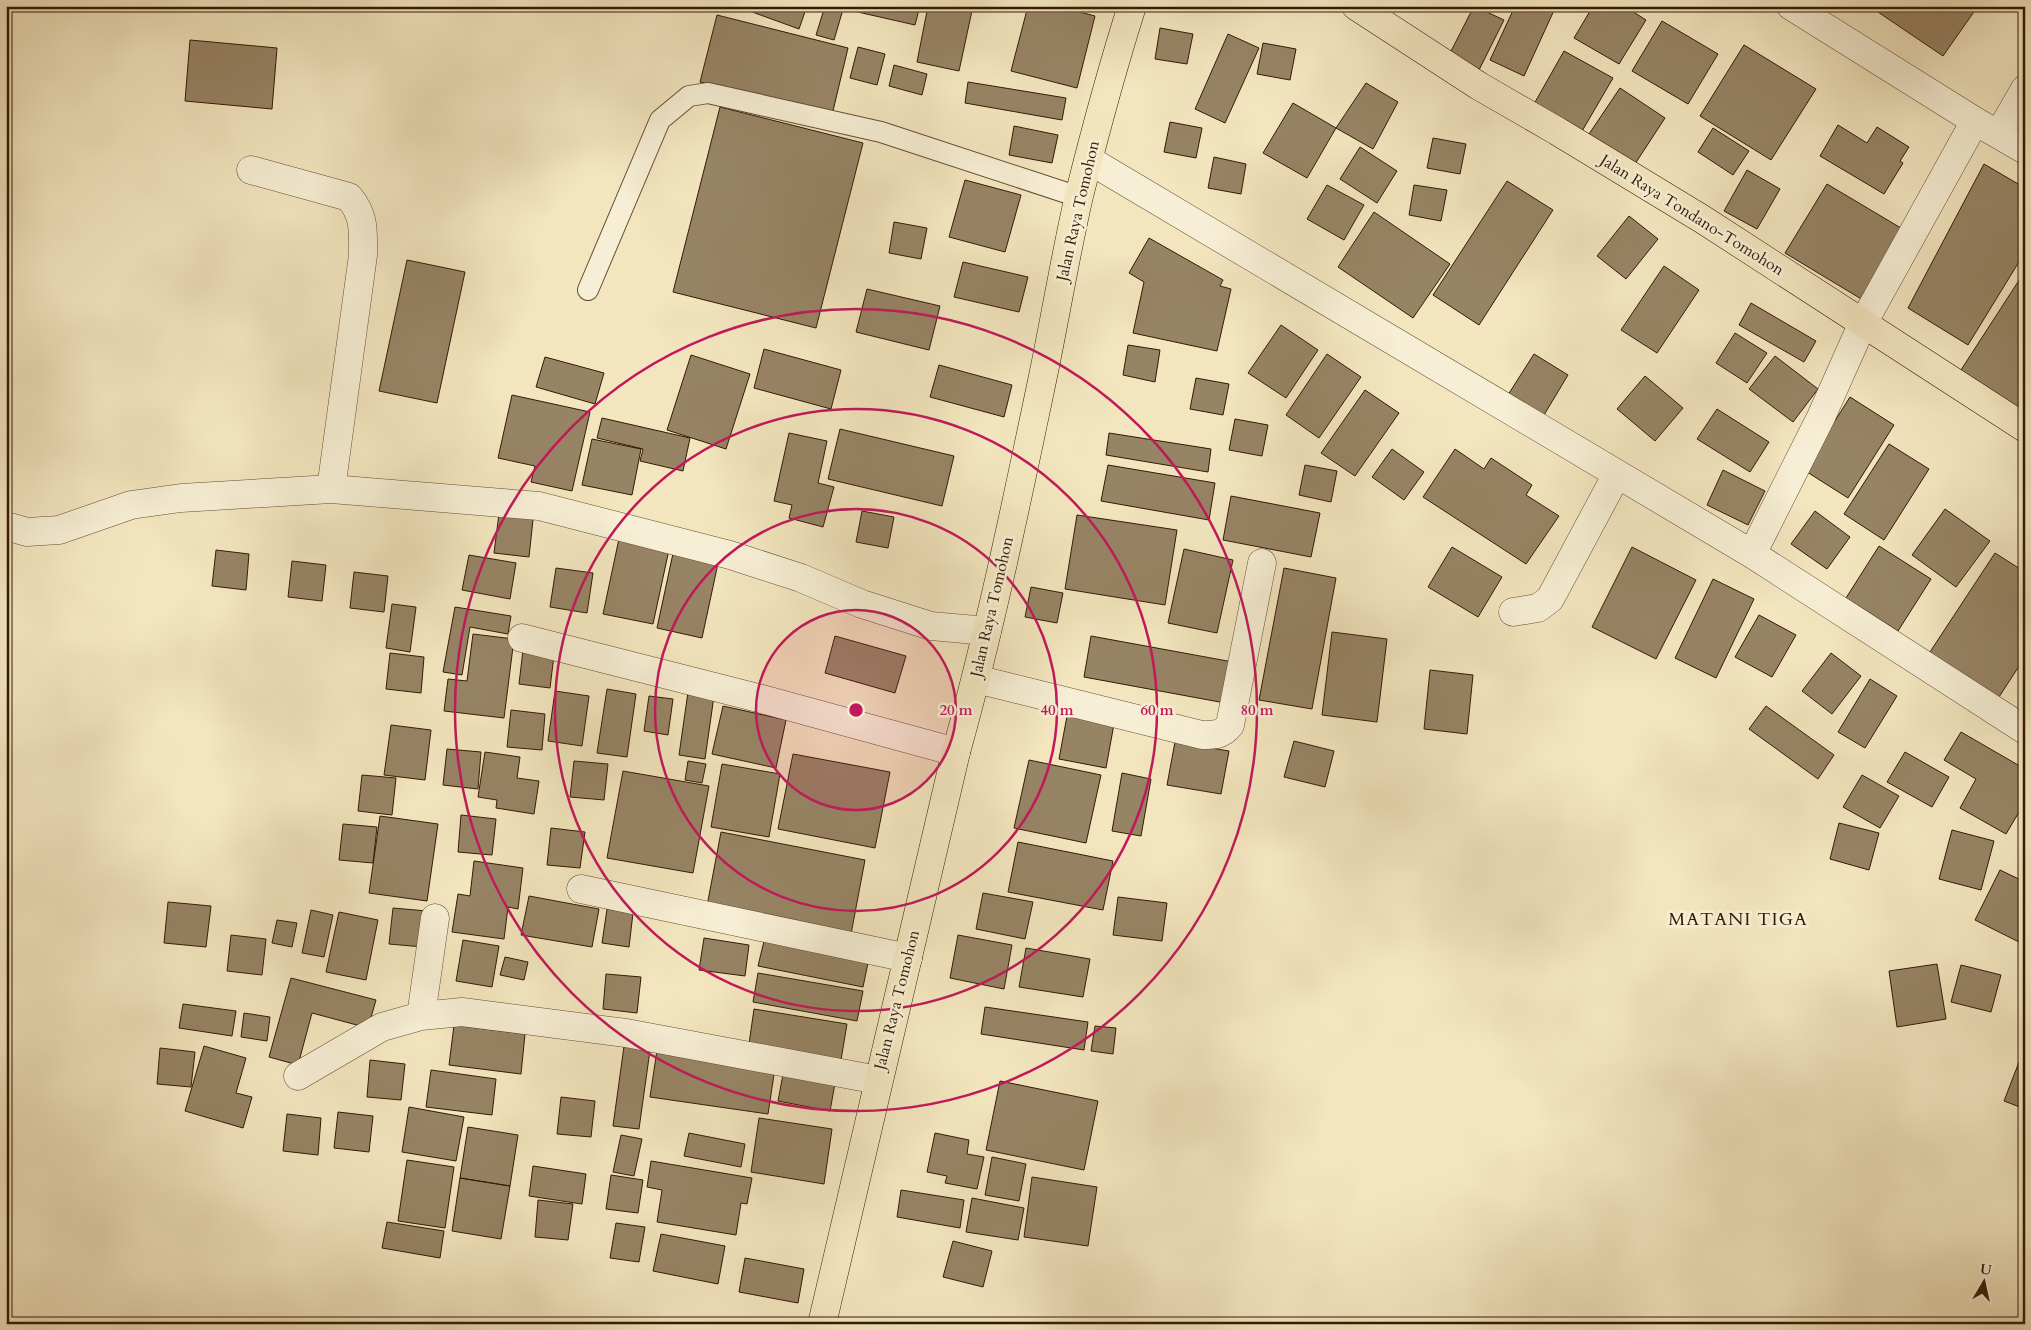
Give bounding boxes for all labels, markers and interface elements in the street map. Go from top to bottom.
street label: Jalan Raya Tomohon [1051,139,1105,285]
street label: Jalan Raya Tondano-Tomohon [1594,148,1788,281]
street label: Jalan Raya Tomohon [965,535,1019,681]
text: 20 m [939,700,973,720]
text: 40 m [1040,700,1074,720]
text: 60 m [1140,700,1174,720]
text: 80 m [1240,700,1274,720]
centre of rings [847,701,865,719]
district label: MATANI TIGA [1668,907,1808,932]
street label: Jalan Raya Tomohon [868,928,925,1074]
north arrow [1958,1258,2008,1308]
text: U [1979,1259,1994,1280]

